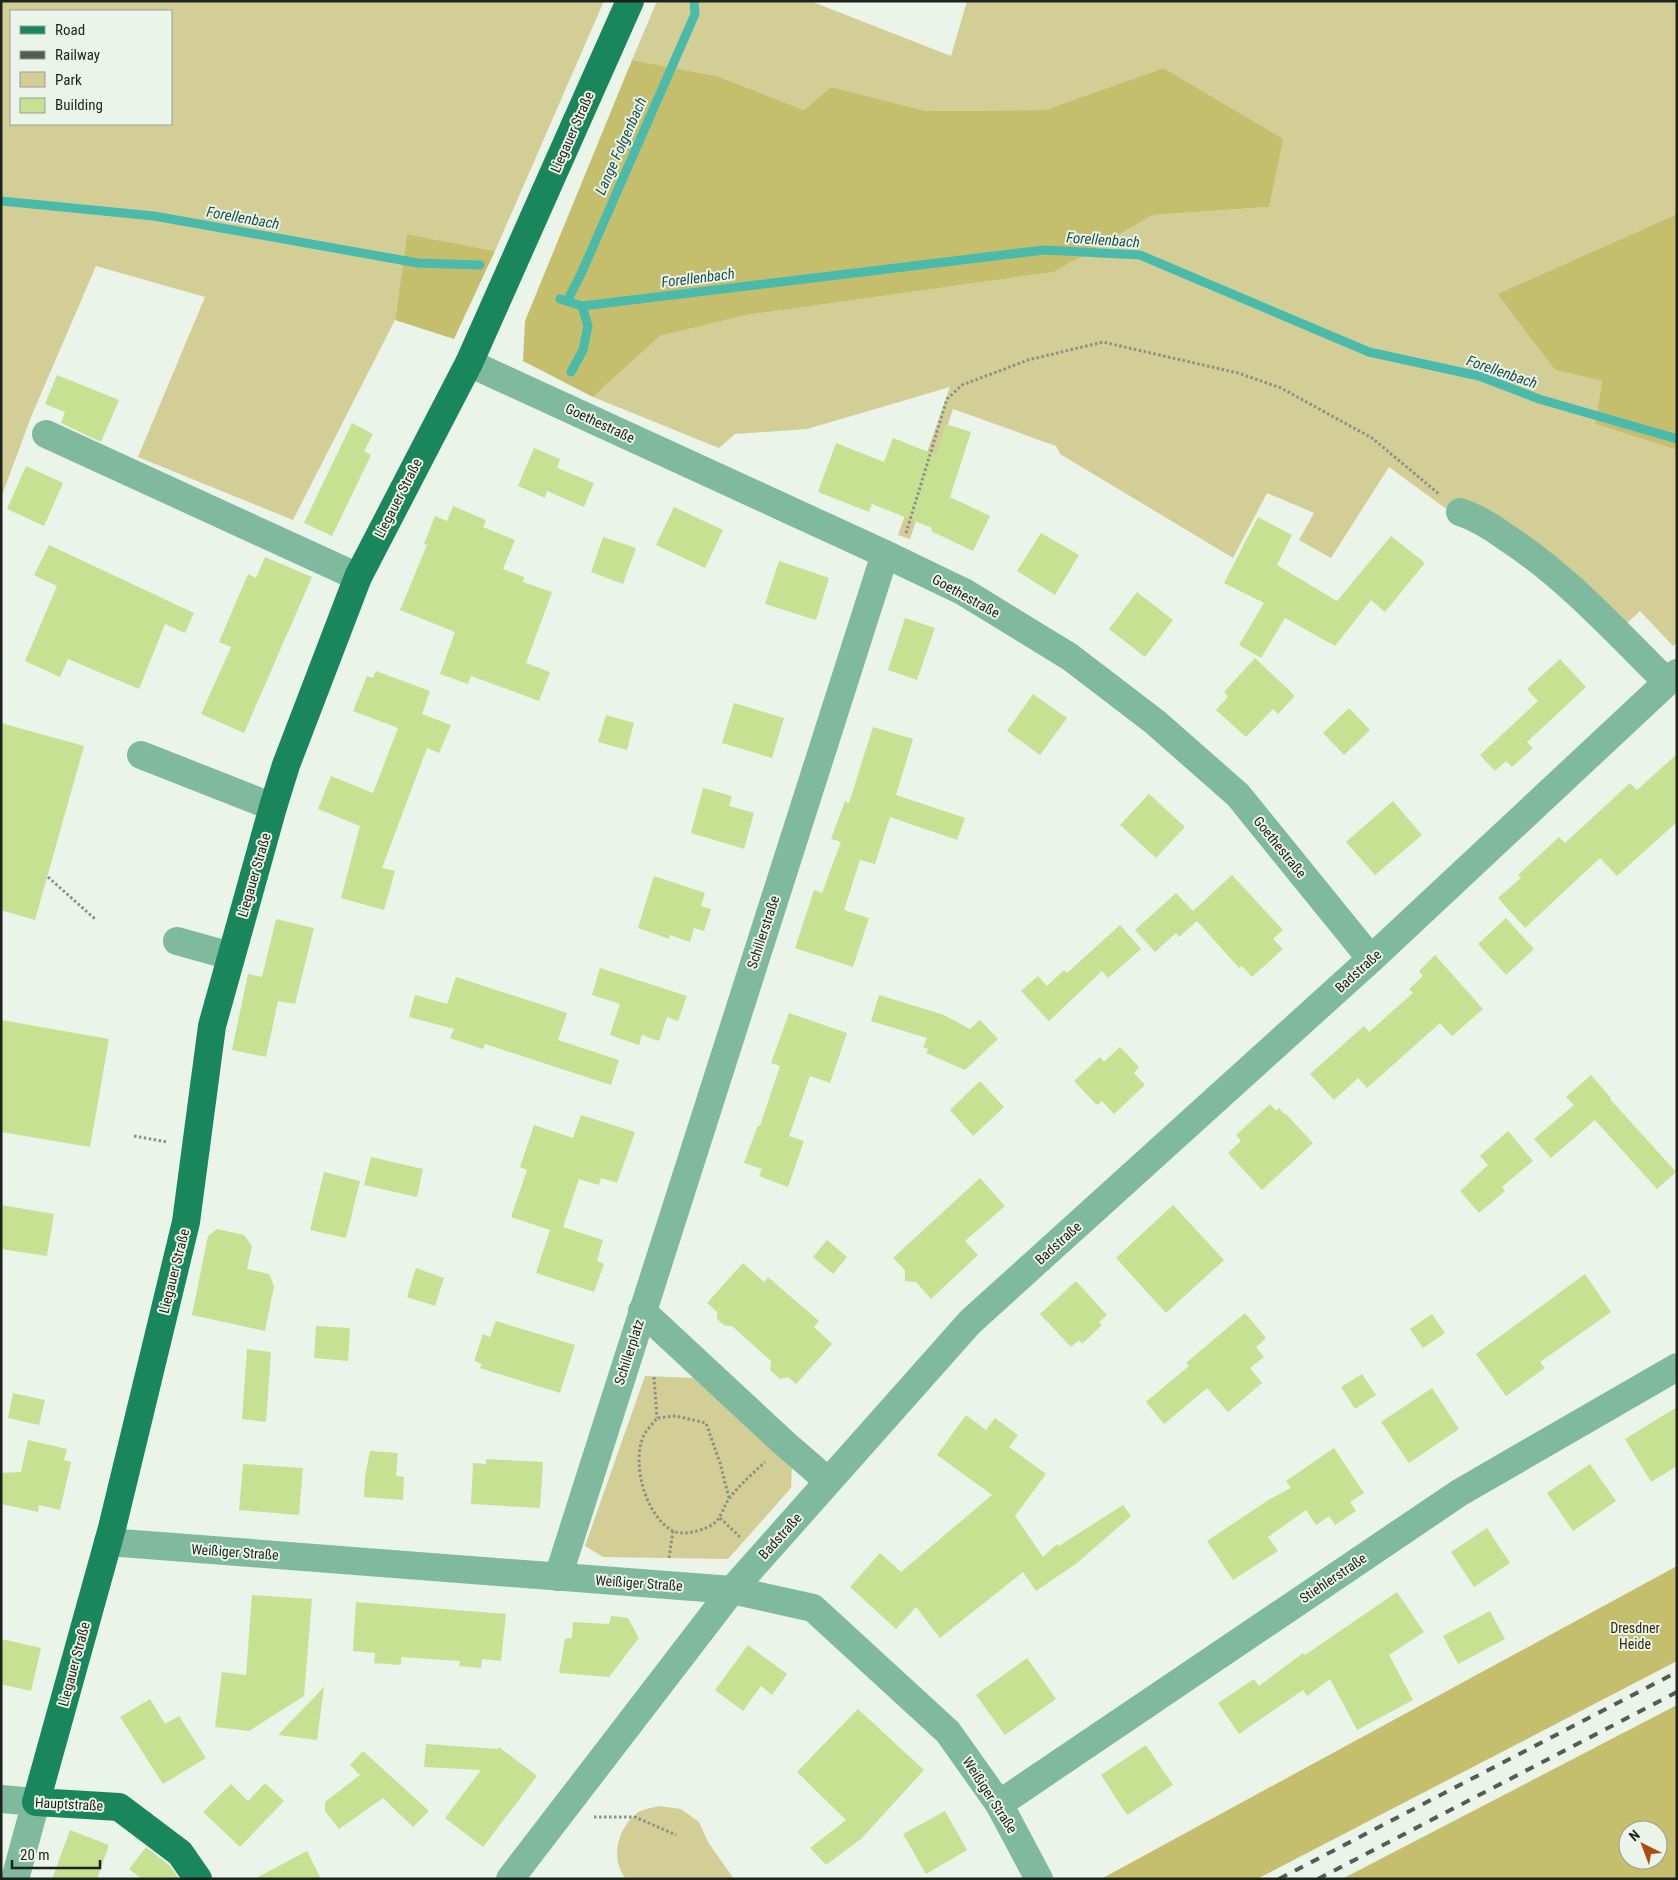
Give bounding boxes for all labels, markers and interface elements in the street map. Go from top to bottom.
legend [10,10,172,125]
text: Road [55,21,85,39]
text: Railway [55,46,100,64]
text: Park [55,71,82,89]
street label: Liegauer Straße [547,89,597,175]
water label: Lange Folgenbach [591,94,651,198]
text: Building [55,96,103,114]
water label: Forellenbach [205,203,281,233]
water label: Forellenbach [1066,228,1140,252]
water label: Forellenbach [660,265,736,291]
water label: Forellenbach [1464,351,1540,393]
street label: Goethestraße [563,400,637,446]
street label: Liegauer Straße [371,455,425,540]
street label: Goethestraße [930,571,1003,621]
street label: Goethestraße [1250,813,1310,881]
street label: Liegauer Straße [234,831,274,919]
street label: Schillerstraße [744,893,782,971]
street label: Badstraße [1332,946,1385,996]
street label: Badstraße [1032,1218,1085,1268]
street label: Liegauer Straße [156,1227,192,1315]
street label: Schillerplatz [611,1317,647,1387]
street label: Badstraße [755,1509,805,1562]
street label: Weißiger Straße [191,1541,280,1563]
street label: Stiehlerstraße [1297,1550,1370,1606]
street label: Weißiger Straße [595,1572,684,1594]
street label: Liegauer Straße [55,1620,93,1708]
park label: Dresdner Heide [1610,1620,1660,1652]
street label: Weißiger Straße [959,1754,1021,1836]
street label: Hauptstraße [34,1794,104,1814]
north arrow [1618,1820,1668,1870]
text: N [1626,1827,1643,1844]
scale bar [12,1838,100,1870]
text: 20 m [20,1846,50,1864]

